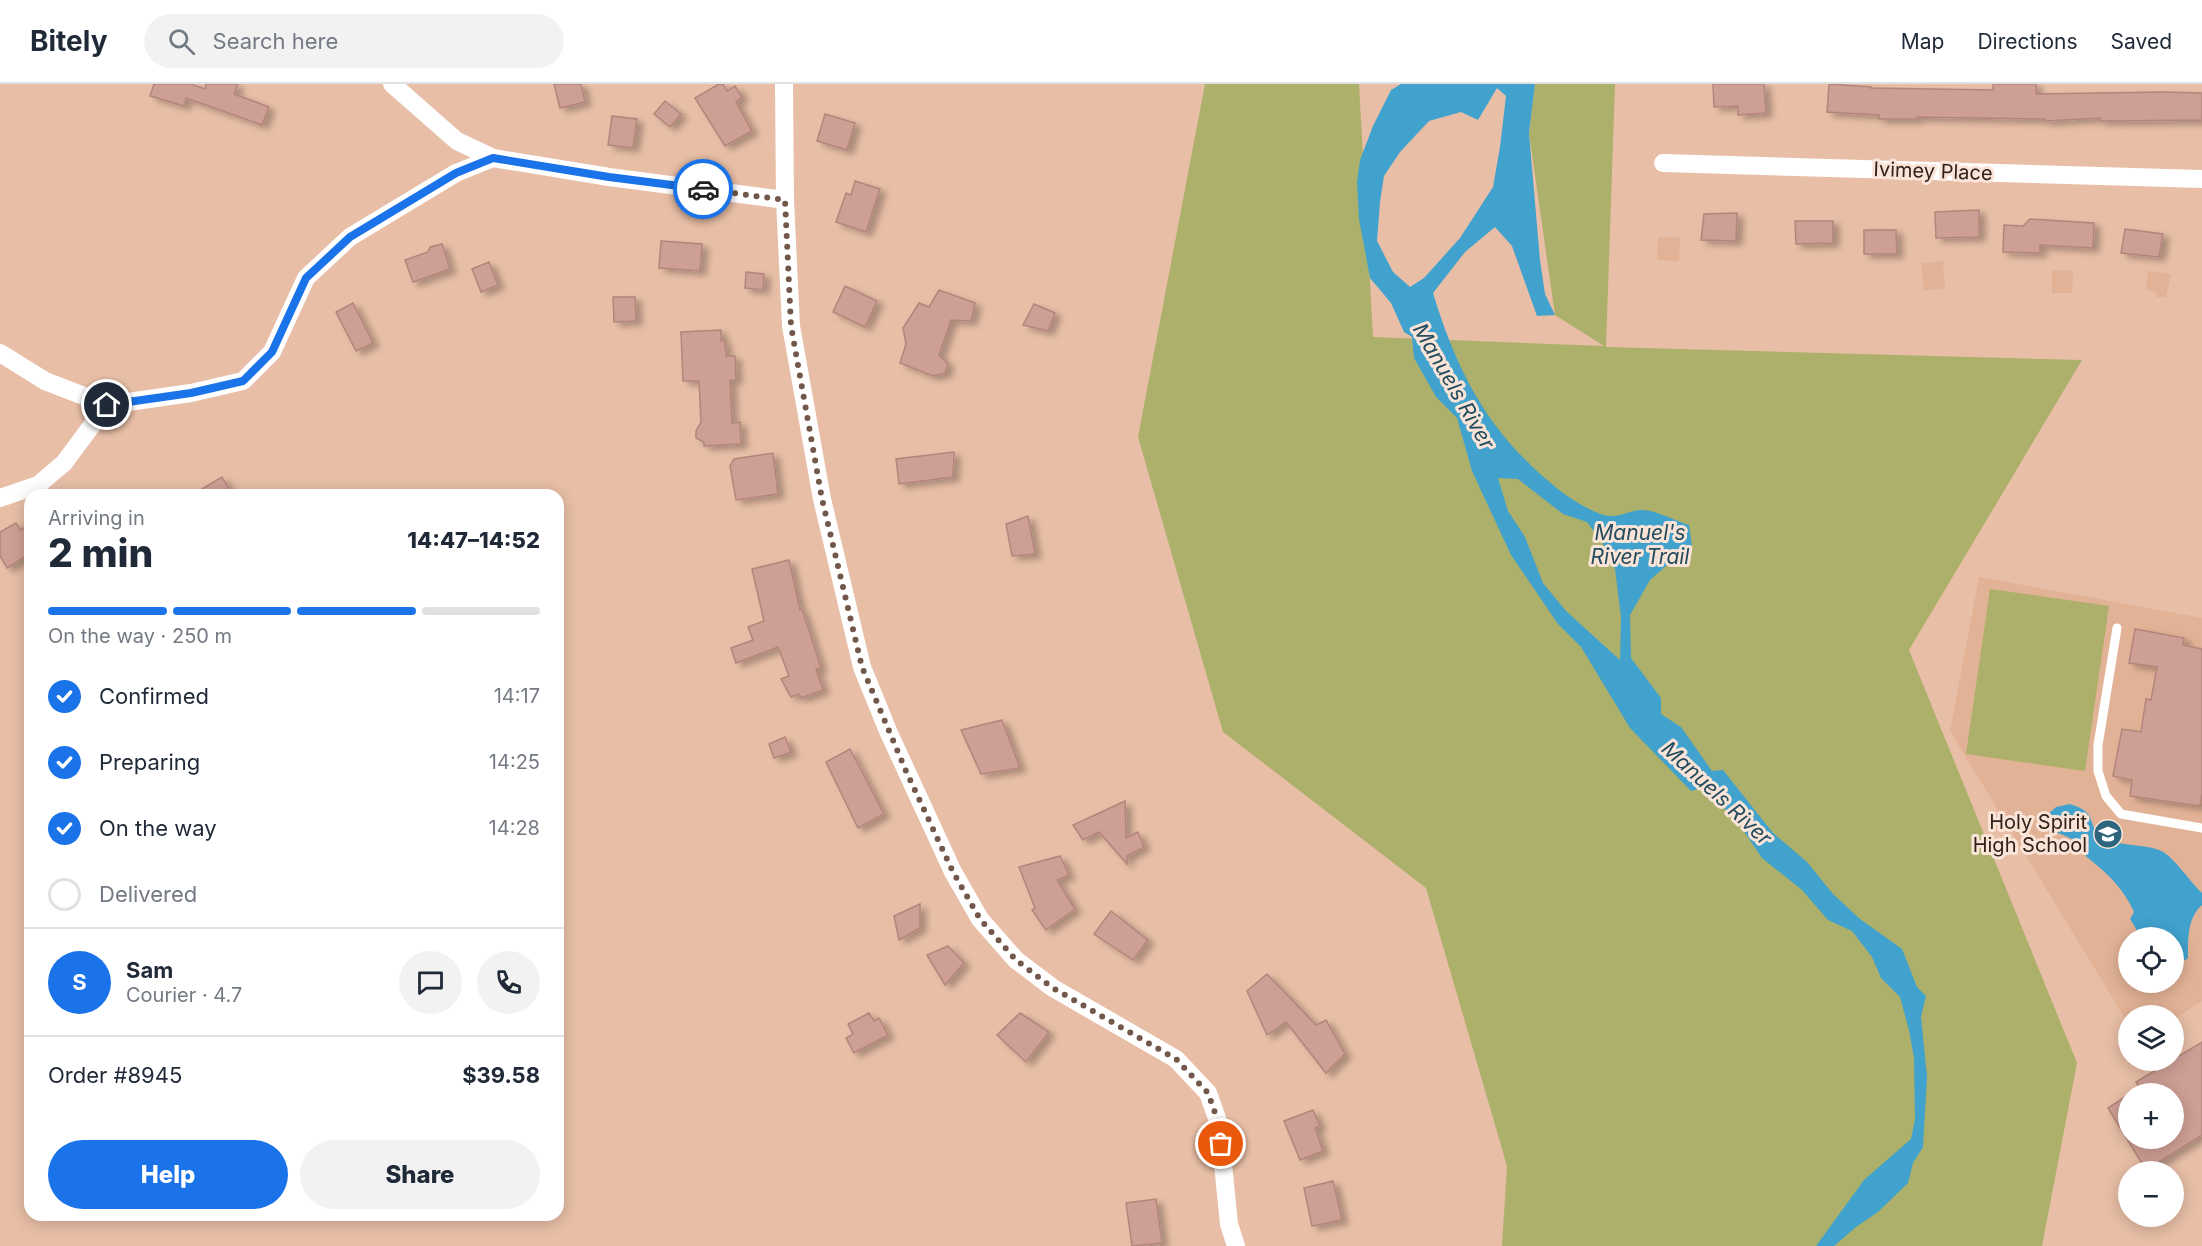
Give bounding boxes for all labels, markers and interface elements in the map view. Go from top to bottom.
search box [144,14,564,68]
text: Bitely [30,24,108,58]
icon: search [165,25,198,58]
text: Search here [213,28,338,54]
text: Map [1901,29,1944,54]
text: Directions [1977,29,2078,54]
text: Saved [2111,29,2172,54]
street label: Ivimey Place [1873,157,1993,185]
courier [673,159,733,219]
icon: car [687,173,720,206]
water label: Manuels River [1408,319,1501,454]
pin [81,379,132,430]
icon: home [90,388,123,421]
text: Arriving in [48,506,145,530]
water label: Manuel's River Trail [1591,520,1690,569]
text: 14:47–14:52 [407,527,540,553]
text: 2 min [48,529,153,576]
text: On the way · 250 m [48,624,232,648]
icon: check [48,680,81,713]
text: Confirmed [99,683,209,709]
text: 14:17 [494,684,540,708]
water label: Manuels River [1657,736,1778,851]
icon: check [48,746,81,779]
text: Preparing [99,749,200,775]
text: 14:25 [489,750,540,774]
place label: Holy Spirit High School [1973,810,2087,857]
icon: check [48,812,81,845]
text: On the way [99,815,217,841]
text: 14:28 [489,816,540,840]
school or university icon: Holy Spirit High School [2092,818,2124,850]
text: Delivered [99,881,197,907]
map controls [2118,927,2184,1227]
button: locate [2118,927,2184,993]
button: chat [399,951,462,1014]
button: phone [477,951,540,1014]
text: Sam [126,957,173,983]
text: S [72,969,87,995]
text: Courier · 4.7 [126,983,242,1007]
button: layers [2118,1005,2184,1071]
text: Order #8945 [48,1062,182,1088]
text: $39.58 [462,1062,540,1088]
button: + [2118,1083,2184,1149]
pin [1195,1118,1246,1169]
icon: bag [1204,1127,1237,1160]
button: Help [48,1140,288,1209]
button: Share [300,1140,540,1209]
button: − [2118,1161,2184,1227]

